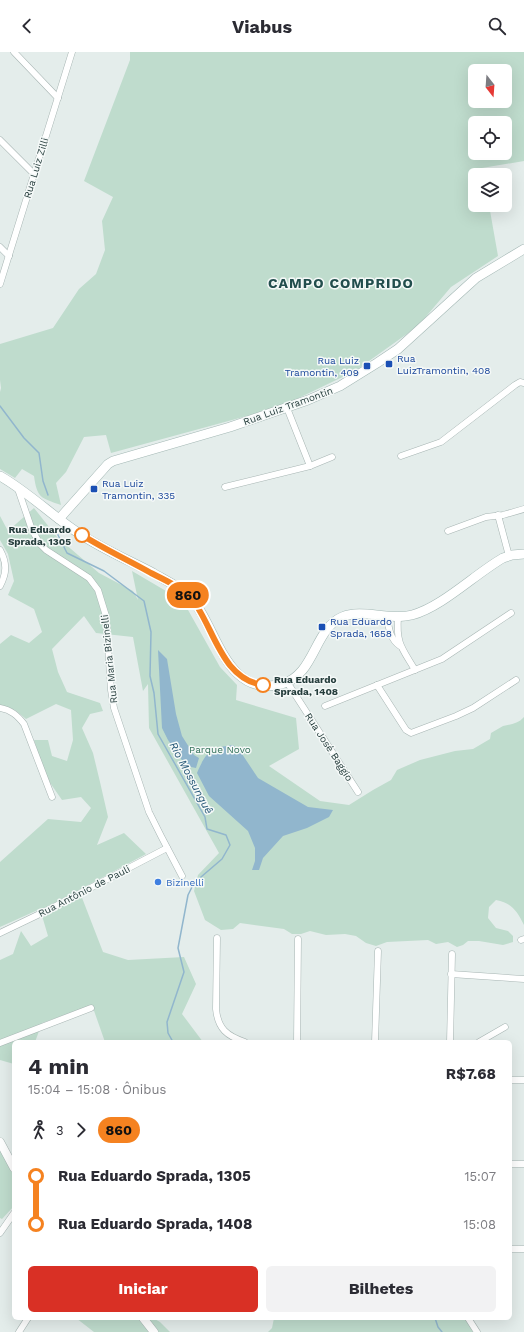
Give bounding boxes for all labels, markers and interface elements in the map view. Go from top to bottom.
icon: back [16,15,38,37]
icon: search [486,15,508,37]
text: Viabus [232,16,292,37]
north arrow [468,64,512,108]
map controls [468,64,512,212]
button: locate [468,116,512,160]
street label: Rua Luiz Zilli [22,136,50,200]
button: layers [468,168,512,212]
district label: CAMPO COMPRIDO [268,275,414,291]
place label: Rua LuizTramontin, 408 [397,353,490,376]
place label: Rua Luiz Tramontin, 409 [285,355,359,378]
marker: Rua LuizTramontin, 408 [384,359,394,369]
marker: Rua Luiz Tramontin, 409 [362,361,372,371]
street label: Rua Luiz Tramontin [242,385,334,427]
place label: Rua Luiz Tramontin, 335 [102,478,175,501]
marker: Rua Luiz Tramontin, 335 [89,484,99,494]
place label: Rua Eduardo Sprada, 1305 [8,524,71,547]
marker: Rua Eduardo Sprada, 1305 [74,527,90,543]
line badge: 860 [165,582,211,608]
text: 860 [175,587,201,603]
street label: Rua Maria Bizinelli [99,614,119,704]
place label: Rua Eduardo Sprada, 1658 [330,616,392,639]
marker: Rua Eduardo Sprada, 1658 [317,622,327,632]
place label: Rua Eduardo Sprada, 1408 [274,674,338,697]
marker: Rua Eduardo Sprada, 1408 [255,677,271,693]
street label: Rua José Baggio [303,711,355,783]
water label: Rio Mossunguê [167,740,215,816]
park label: Parque Novo [189,744,251,755]
street label: Rua Antônio de Pauli [36,863,132,919]
marker: Bizinelli [153,877,163,887]
place label: Bizinelli [166,877,204,888]
text: 4 min [28,1054,89,1079]
text: R$7.68 [446,1065,496,1083]
text: 15:04 – 15:08 · Ônibus [28,1082,166,1097]
icon: walk [28,1119,50,1141]
icon: forward [70,1119,92,1141]
text: 860 [106,1122,132,1138]
text: 3 [56,1123,64,1138]
text: Rua Eduardo Sprada, 1305 [58,1167,251,1185]
text: 15:07 [464,1169,496,1184]
text: Rua Eduardo Sprada, 1408 [58,1215,252,1233]
text: 15:08 [463,1217,496,1232]
button: Iniciar [28,1266,258,1312]
button: Bilhetes [266,1266,496,1312]

